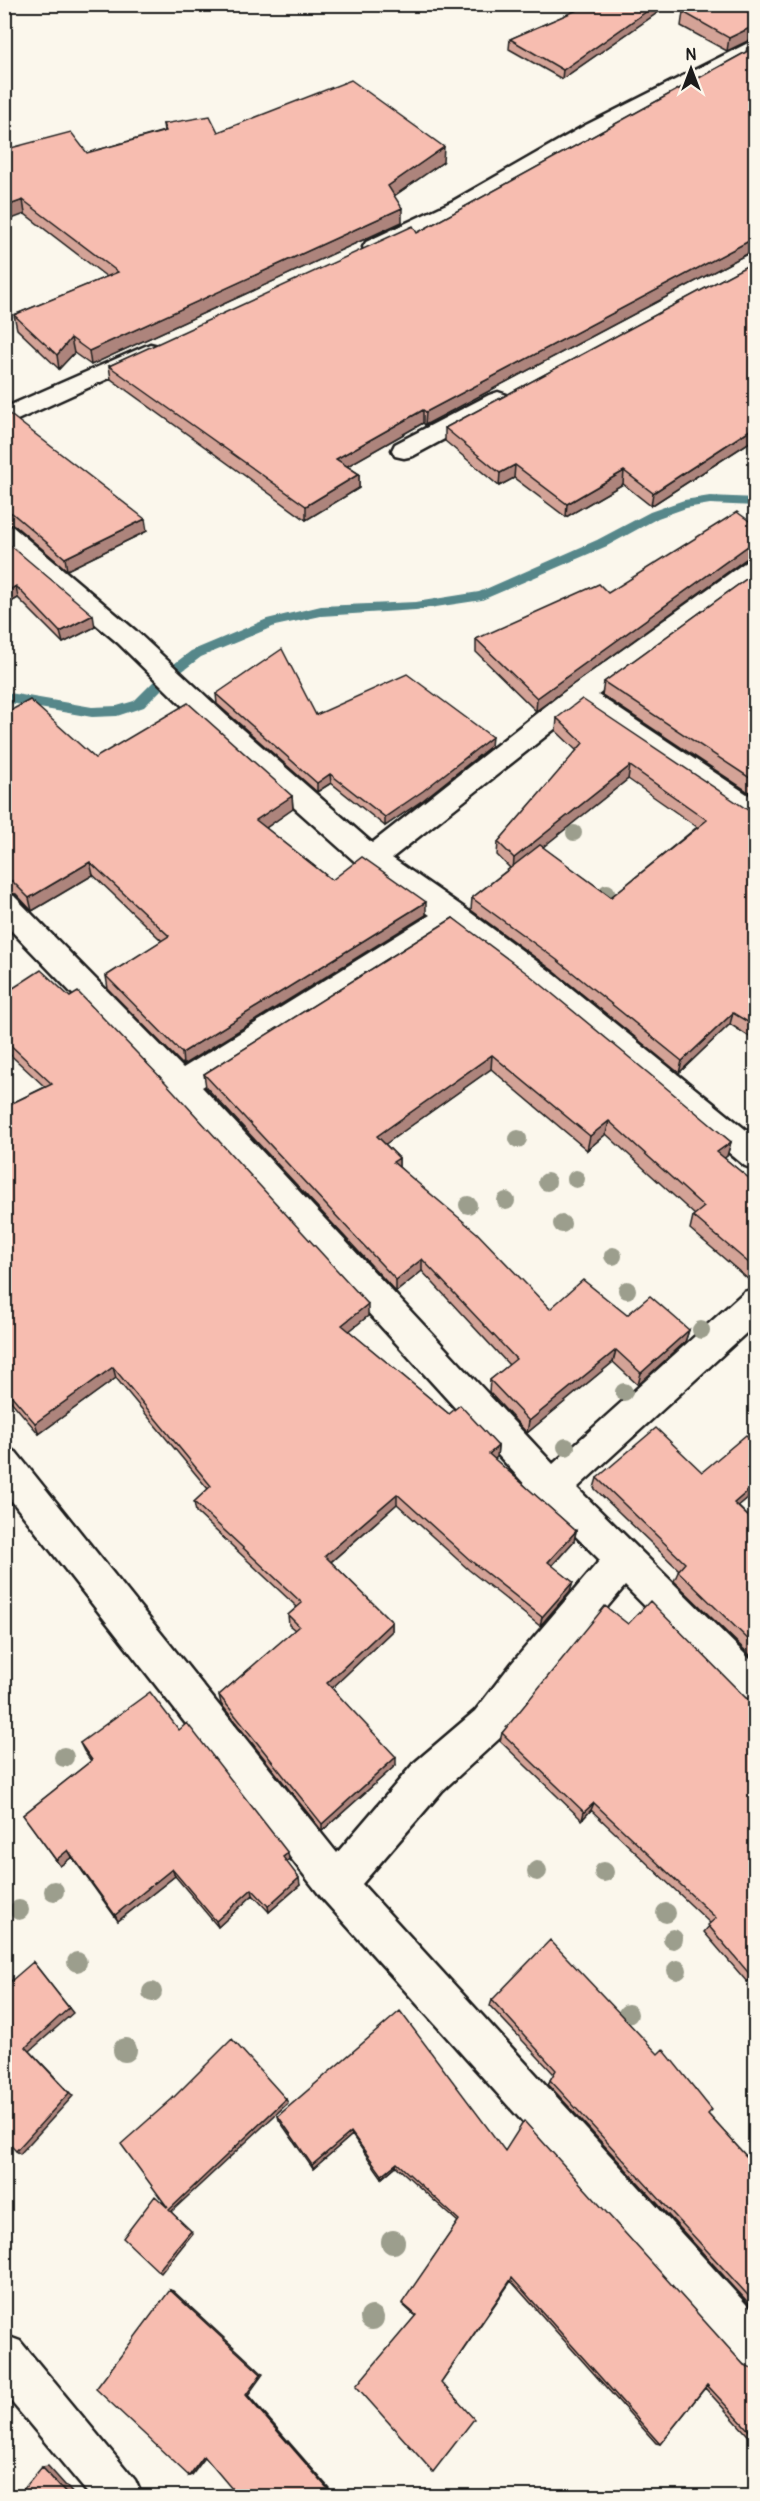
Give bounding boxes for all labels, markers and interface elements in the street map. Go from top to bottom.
north arrow [661,39,721,99]
text: N [686,45,697,65]

